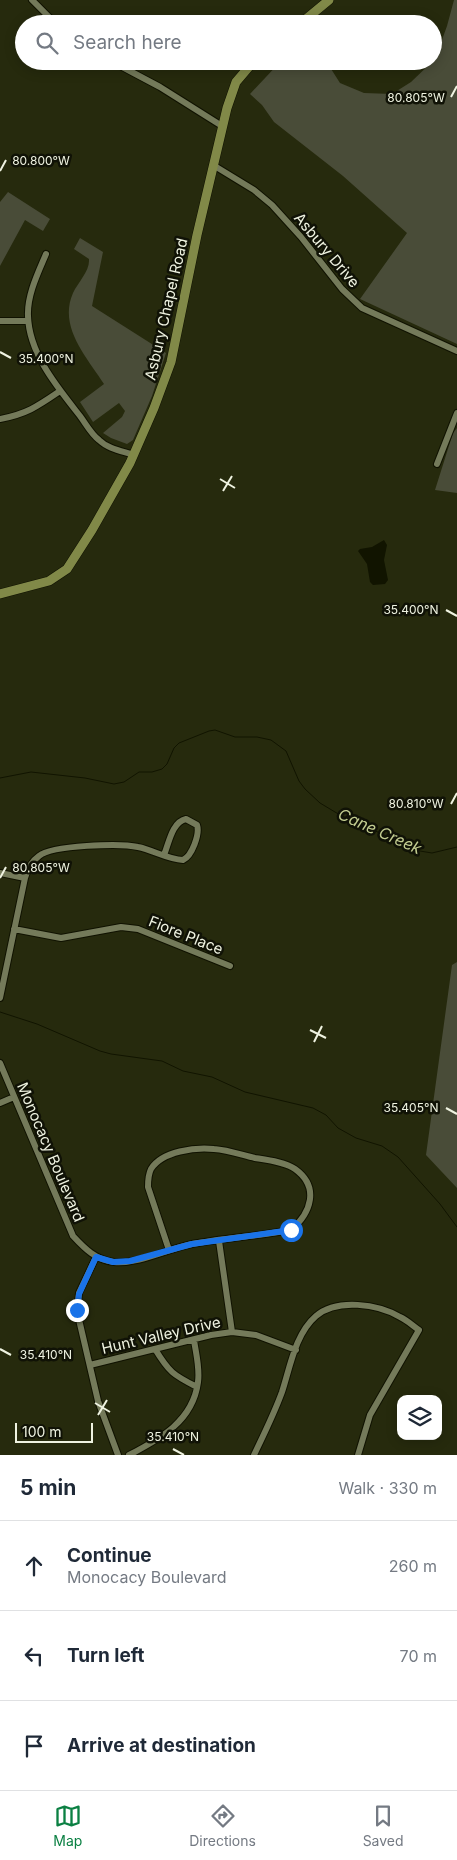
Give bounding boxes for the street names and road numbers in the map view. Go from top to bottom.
street label: Asbury Drive [290,209,364,291]
street label: Asbury Chapel Road [140,236,192,382]
street label: Fiore Place [146,911,226,959]
street label: Monocacy Boulevard [13,1079,89,1225]
street label: Hunt Valley Drive [100,1312,222,1358]

